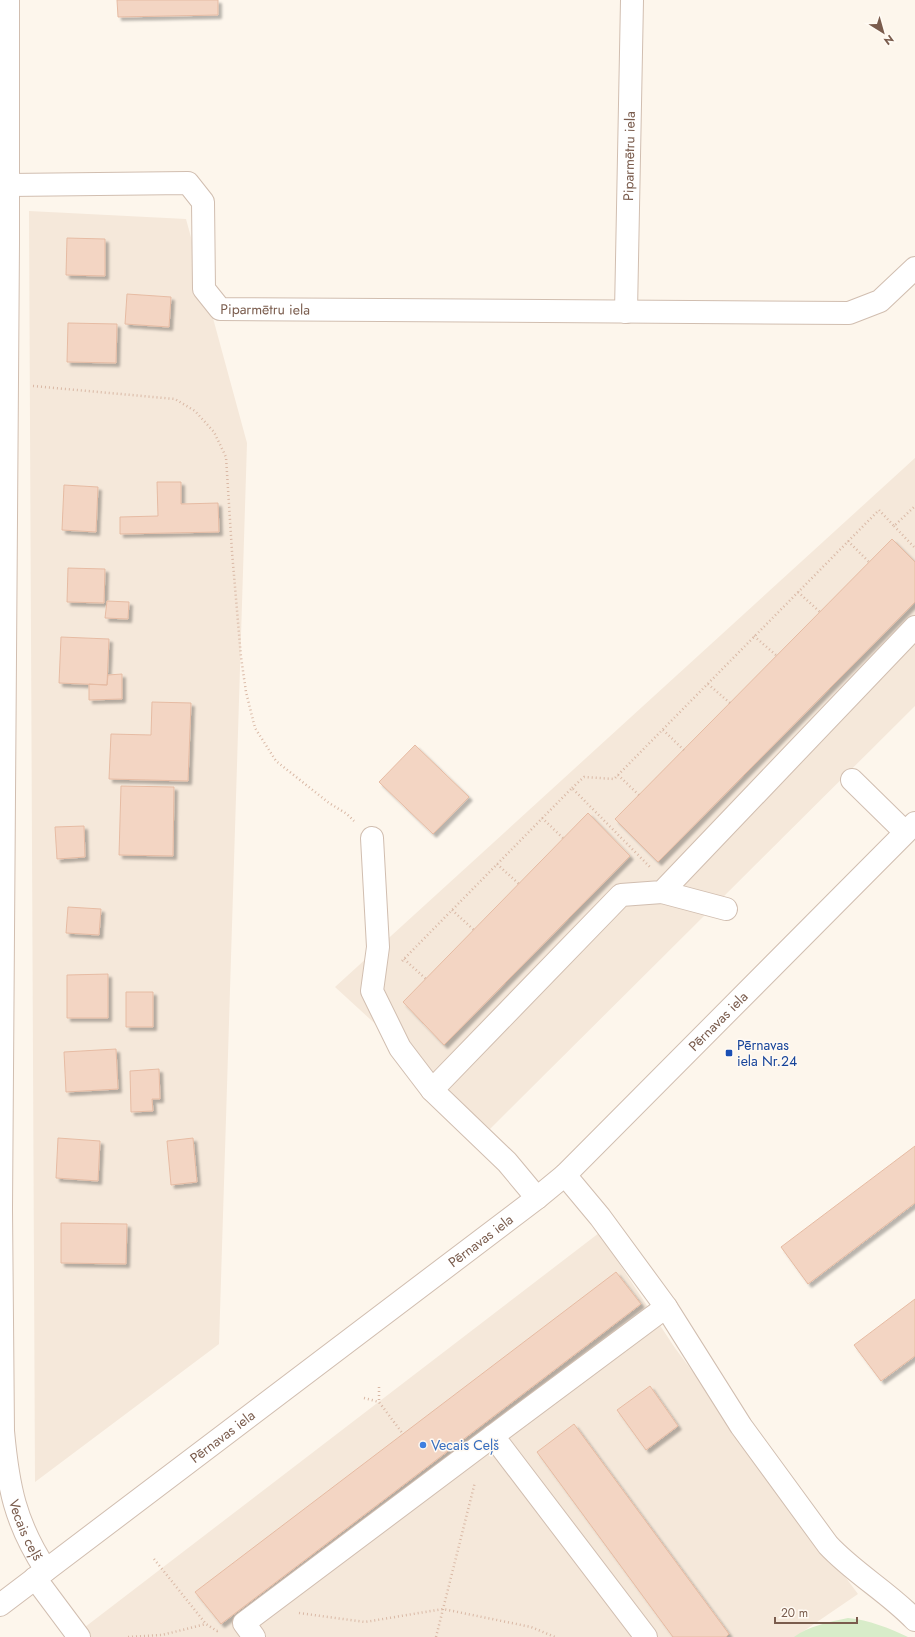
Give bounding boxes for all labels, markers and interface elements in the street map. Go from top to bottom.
north arrow [863,12,903,52]
text: N [881,31,897,49]
street label: Piparmētru iela [618,111,640,201]
street label: Piparmētru iela [220,299,310,320]
street label: Pērnavas iela [684,987,752,1055]
place label: Pērnavas iela Nr.24 [737,1035,797,1071]
marker: Pērnavas iela Nr.24 [724,1048,734,1058]
street label: Pērnavas iela [444,1210,517,1272]
street label: Pērnavas iela [186,1405,259,1468]
place label: Vecais Ceļš [431,1435,499,1456]
marker: Vecais Ceļš [418,1440,428,1450]
street label: Vecais ceļš [4,1497,48,1564]
scale bar [775,1599,857,1625]
text: 20 m [781,1604,808,1622]

